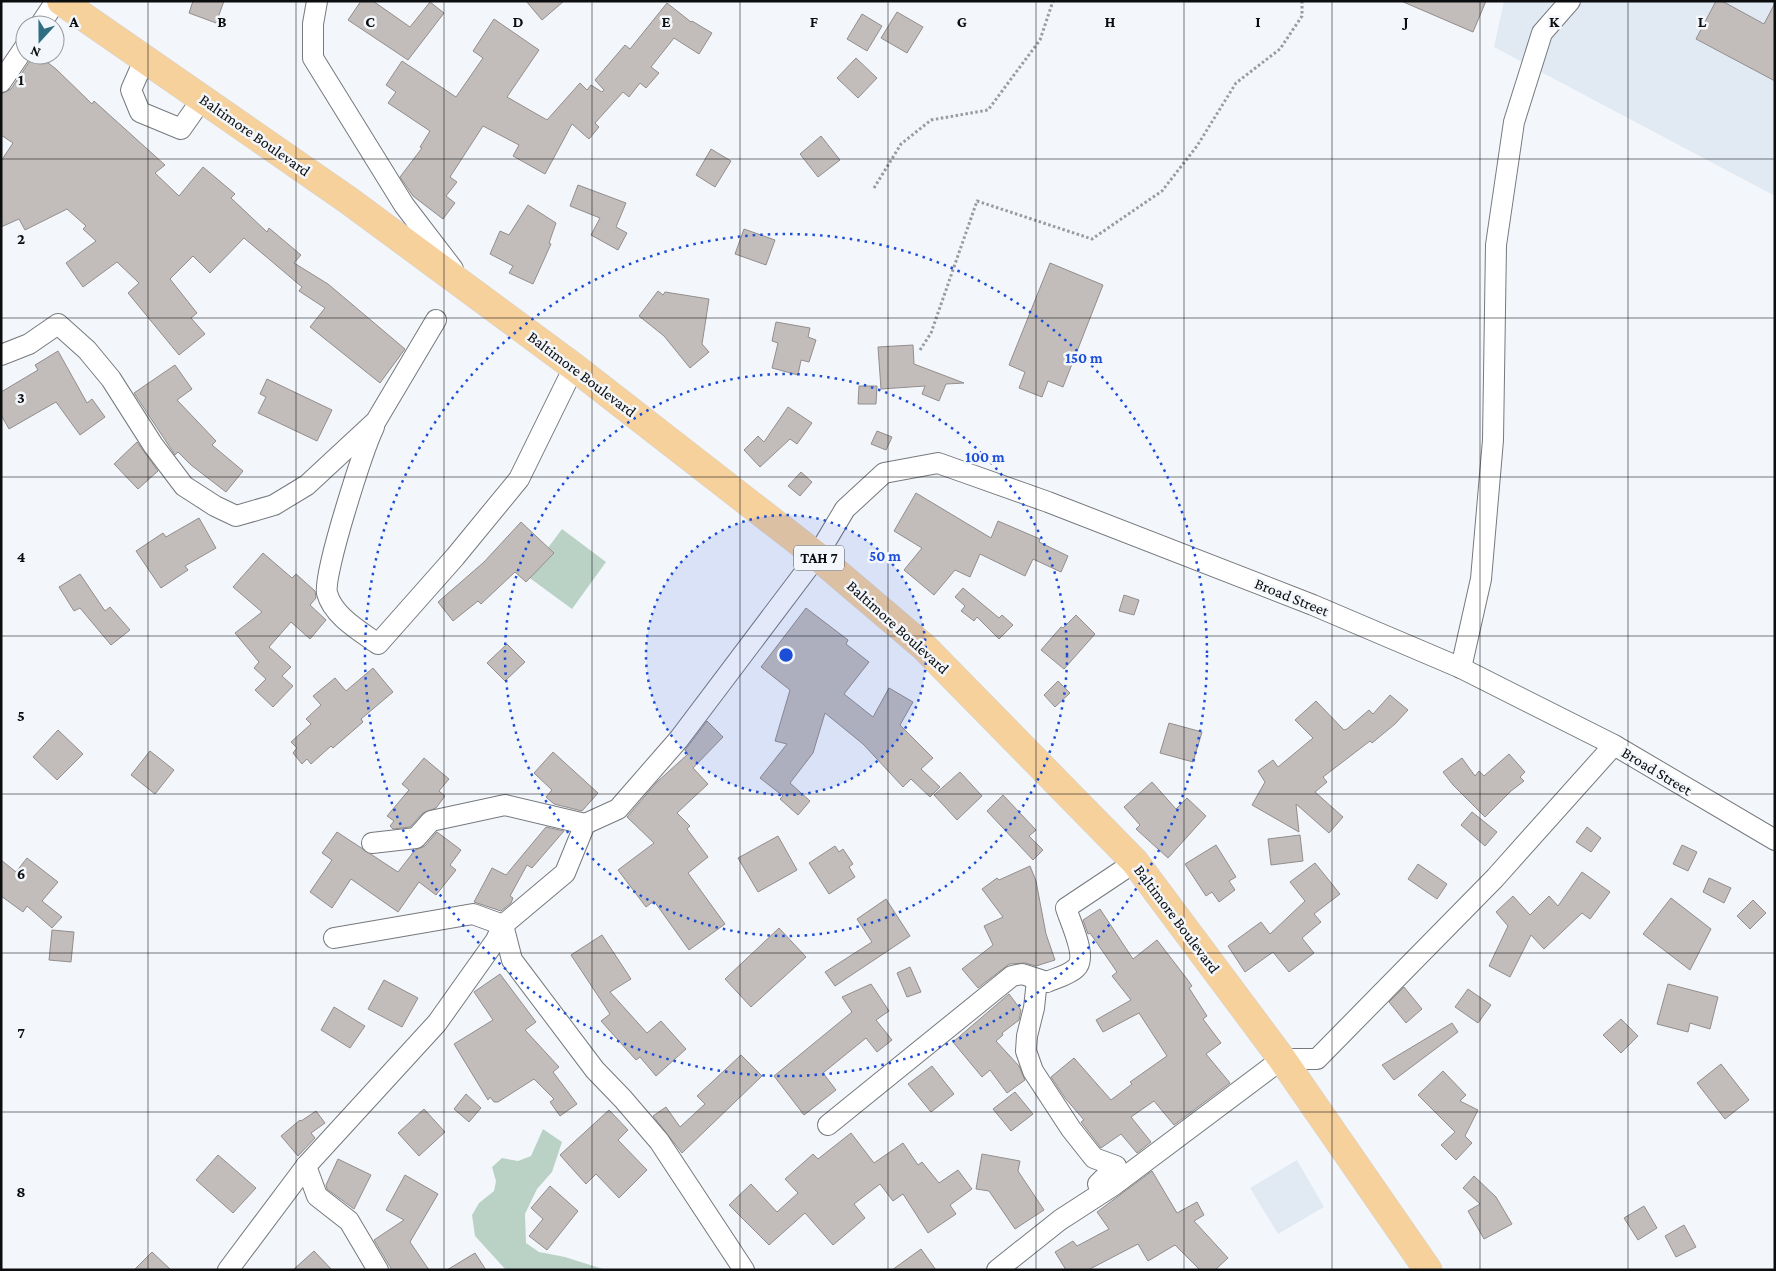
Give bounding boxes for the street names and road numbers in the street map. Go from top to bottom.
street label: Baltimore Boulevard [197,91,314,180]
street label: Baltimore Boulevard [525,328,640,421]
road number: TAH 7 [794,546,844,570]
street label: Broad Street [1252,574,1332,620]
street label: Baltimore Boulevard [844,577,953,677]
street label: Broad Street [1619,744,1696,799]
street label: Baltimore Boulevard [1131,862,1224,977]

